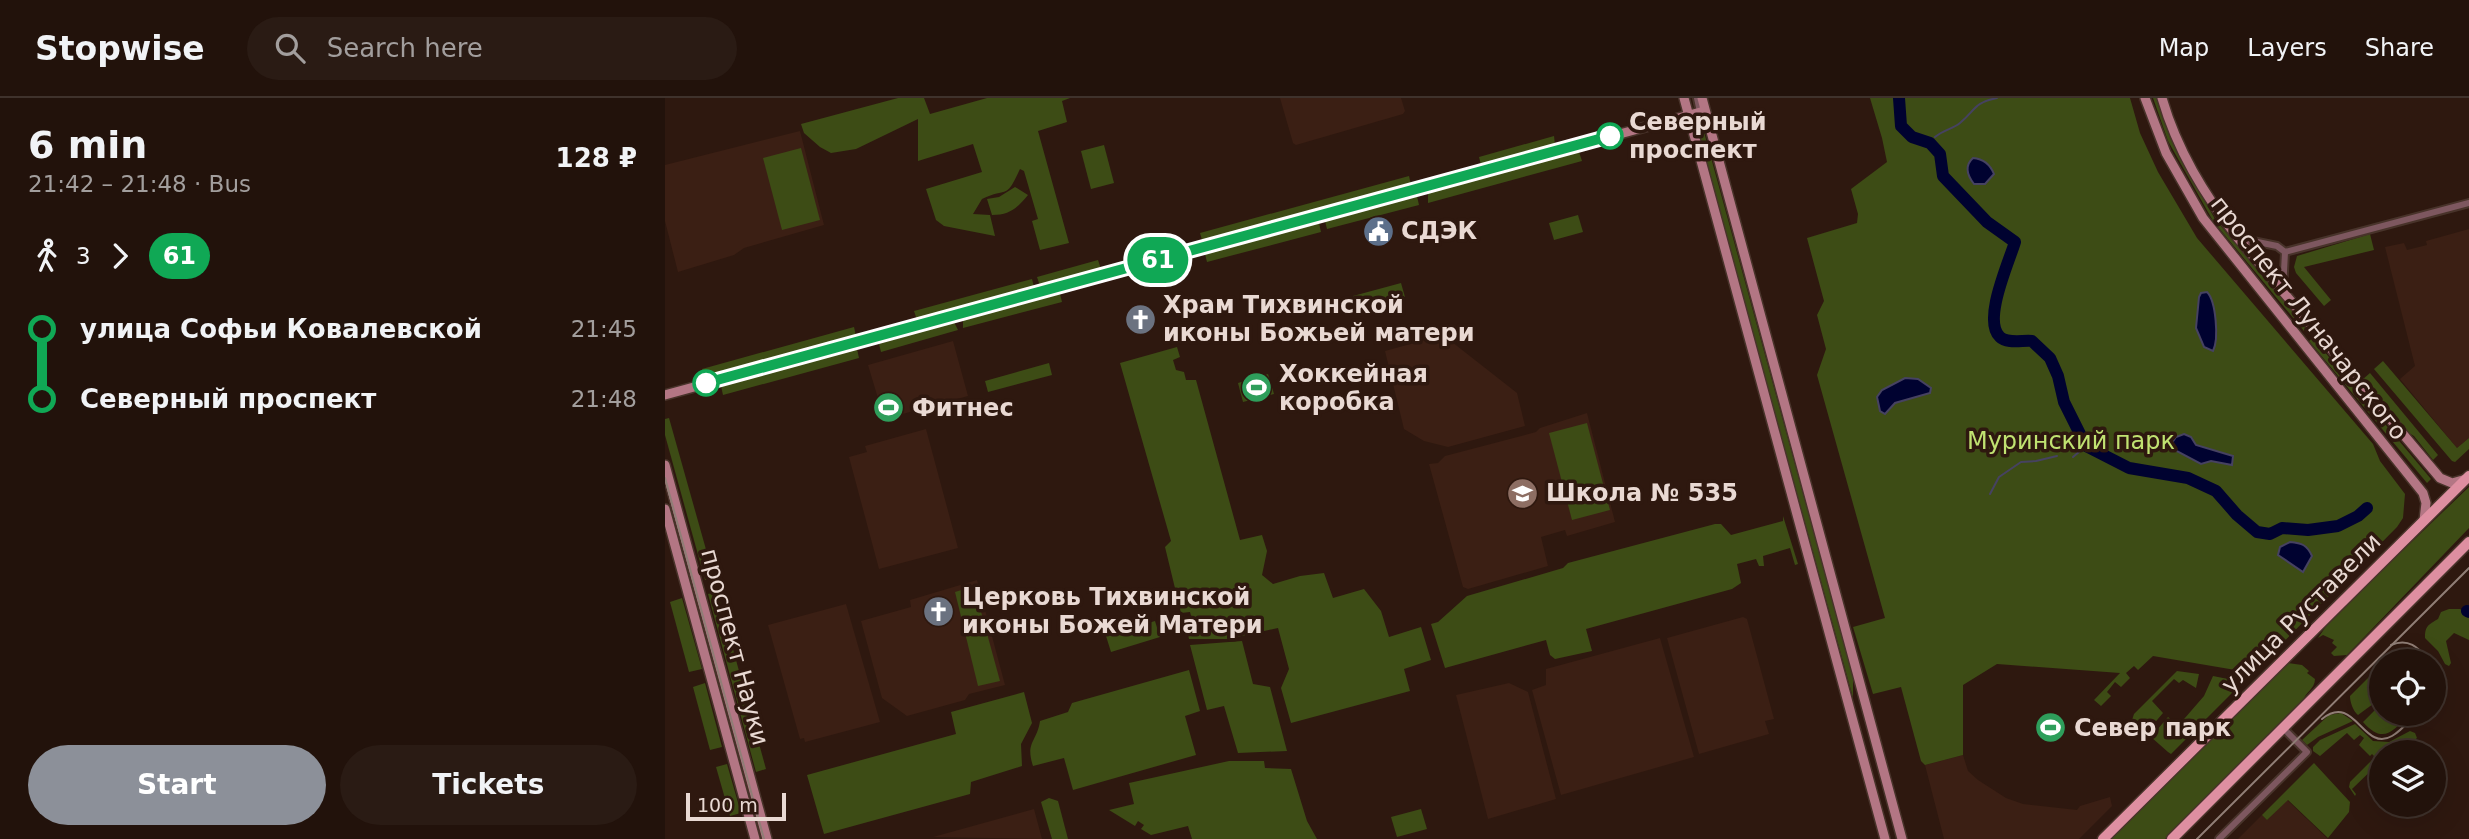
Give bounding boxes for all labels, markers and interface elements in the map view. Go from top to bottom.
search box [247,17,737,80]
text: Stopwise [35,29,205,68]
icon: search [271,29,309,67]
text: Search here [327,33,483,63]
text: Map [2159,34,2209,62]
text: Layers [2247,34,2327,62]
text: Share [2365,34,2434,62]
place label: Северный проспект [1629,108,1767,164]
text: 6 min [28,123,147,167]
marker: Северный проспект [1597,123,1623,149]
text: 128 ₽ [556,143,637,173]
text: 21:42 – 21:48 · Bus [28,171,251,197]
street label: проспект Луначарского [2205,190,2413,446]
public building icon: СДЭК [1361,214,1395,248]
place label: СДЭК [1401,217,1478,245]
icon: walk [28,237,66,275]
icon: forward [101,237,139,275]
line badge: 61 [1127,237,1189,283]
text: 61 [163,242,196,270]
text: 3 [76,243,91,269]
text: 61 [1141,246,1175,274]
place label: Храм Тихвинской иконы Божьей матери [1163,291,1475,347]
church icon: Храм Тихвинской иконы Божьей матери [1123,302,1157,336]
text: улица Софьи Ковалевской [80,314,482,344]
text: 21:45 [571,316,637,342]
place label: Хоккейная коробка [1279,360,1428,416]
unlabelled marker [693,370,719,396]
sports icon: Хоккейная коробка [1239,371,1273,405]
text: Северный проспект [80,384,376,414]
text: 21:48 [571,386,637,412]
sports icon: Фитнес [872,391,906,425]
place label: Фитнес [912,394,1014,422]
park label: Муринский парк [1967,427,2175,455]
school or university icon: Школа № 535 [1506,476,1540,510]
place label: Школа № 535 [1546,479,1738,507]
street label: улица Руставели [2215,527,2387,699]
street label: проспект Науки [695,546,775,748]
place label: Церковь Тихвинской иконы Божей Матери [962,583,1263,639]
church icon: Церковь Тихвинской иконы Божей Матери [922,594,956,628]
map controls [2369,649,2446,817]
button: locate [2369,649,2446,726]
sports icon: Север парк [2034,711,2068,745]
place label: Север парк [2074,714,2231,742]
button: layers [2369,740,2446,817]
button: Start [28,745,326,825]
button: Tickets [340,745,637,825]
scale bar [686,790,786,822]
text: 100 m [697,794,758,816]

